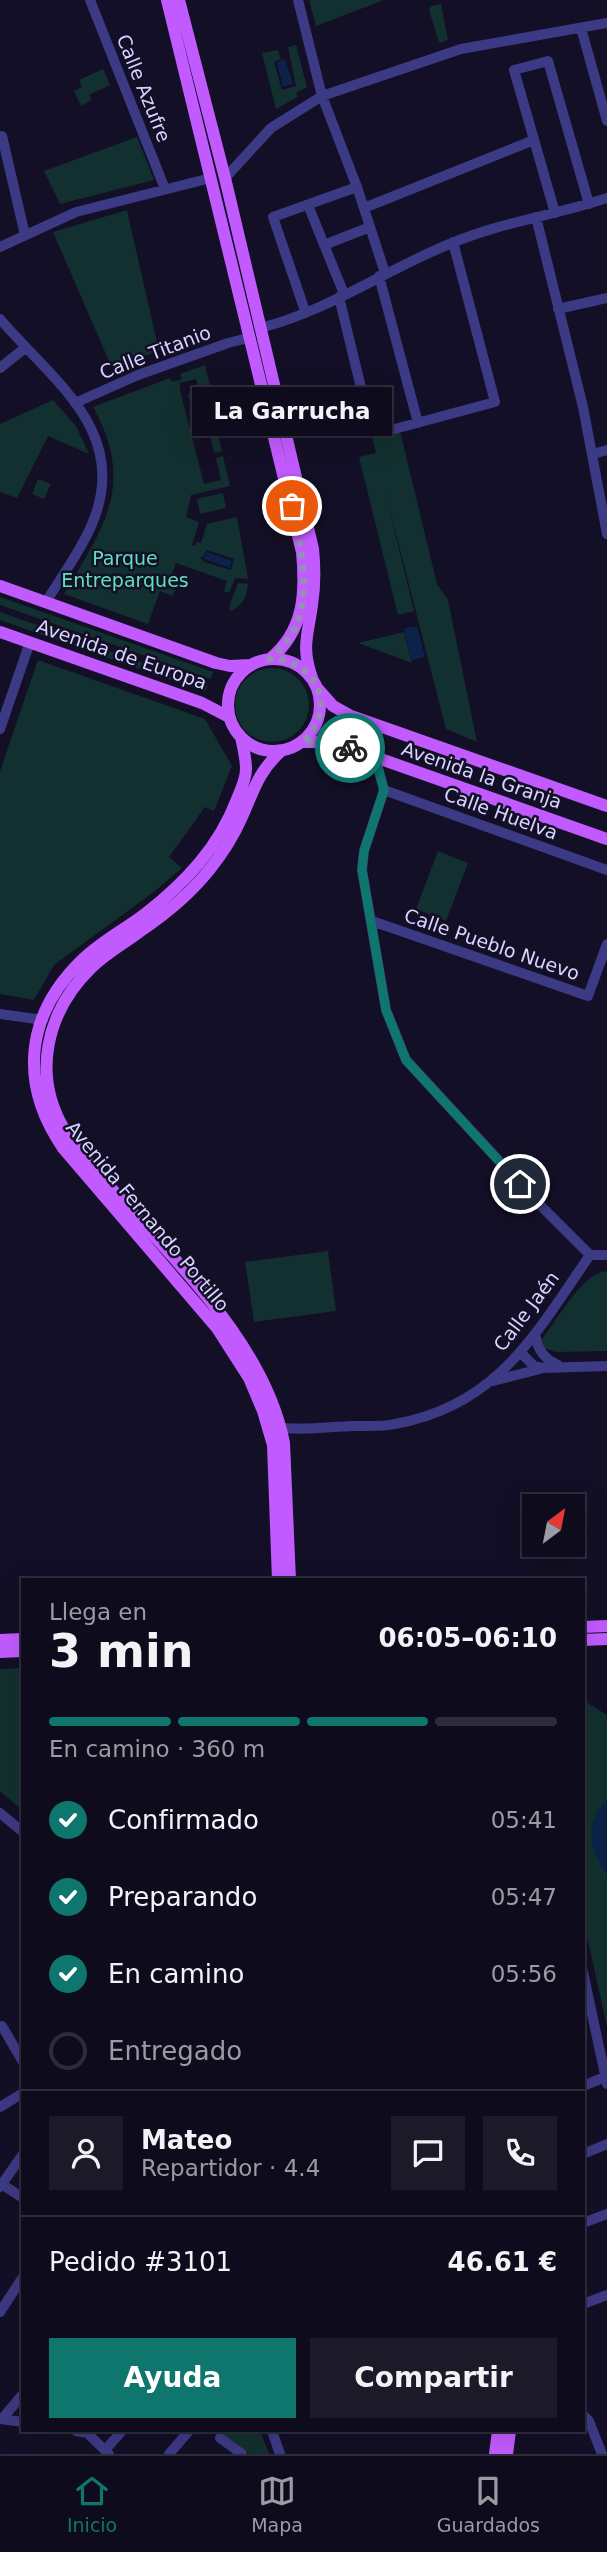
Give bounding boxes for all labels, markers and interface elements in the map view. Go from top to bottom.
street label: Calle Azufre [112,31,176,145]
street label: Calle Titanio [96,321,214,383]
callout: La Garrucha [192,387,392,436]
text: La Garrucha [213,398,371,424]
pin [262,476,322,536]
icon: bag [273,487,311,525]
park label: Parque Entreparques [61,547,189,591]
street label: Avenida de Europa [34,615,210,693]
courier [315,713,385,783]
icon: bike [331,729,369,767]
street label: Avenida la Granja [399,737,565,813]
street label: Calle Huelva [441,782,561,844]
street label: Calle Pueblo Nuevo [401,904,583,984]
street label: Avenida Fernando Portillo [62,1116,234,1316]
pin [490,1154,550,1214]
icon: home [501,1165,539,1203]
street label: Calle Jaén [489,1267,563,1355]
north arrow [522,1494,584,1558]
map controls [522,1494,585,1557]
text: Llega en [49,1599,147,1625]
text: 06:05–06:10 [378,1623,557,1653]
text: 3 min [49,1624,193,1678]
text: En camino · 360 m [49,1736,265,1762]
icon: check [49,1801,87,1839]
text: Confirmado [108,1805,259,1835]
text: 05:41 [491,1807,557,1833]
icon: check [49,1878,87,1916]
text: Preparando [108,1882,257,1912]
text: 05:47 [491,1884,557,1910]
icon: check [49,1955,87,1993]
text: En camino [108,1959,244,1989]
text: 05:56 [491,1961,557,1987]
text: Entregado [108,2036,242,2066]
button: person [49,2116,123,2190]
button: chat [391,2116,465,2190]
button: phone [483,2116,557,2190]
text: Mateo [141,2125,232,2155]
text: Repartidor · 4.4 [141,2155,320,2181]
text: Pedido #3101 [49,2247,232,2277]
text: 46.61 € [448,2247,557,2277]
button: Ayuda [49,2338,296,2418]
button: Compartir [310,2338,557,2418]
tab: Inicio [67,2472,117,2536]
tab: Mapa [251,2472,303,2536]
tab: Guardados [437,2472,540,2536]

